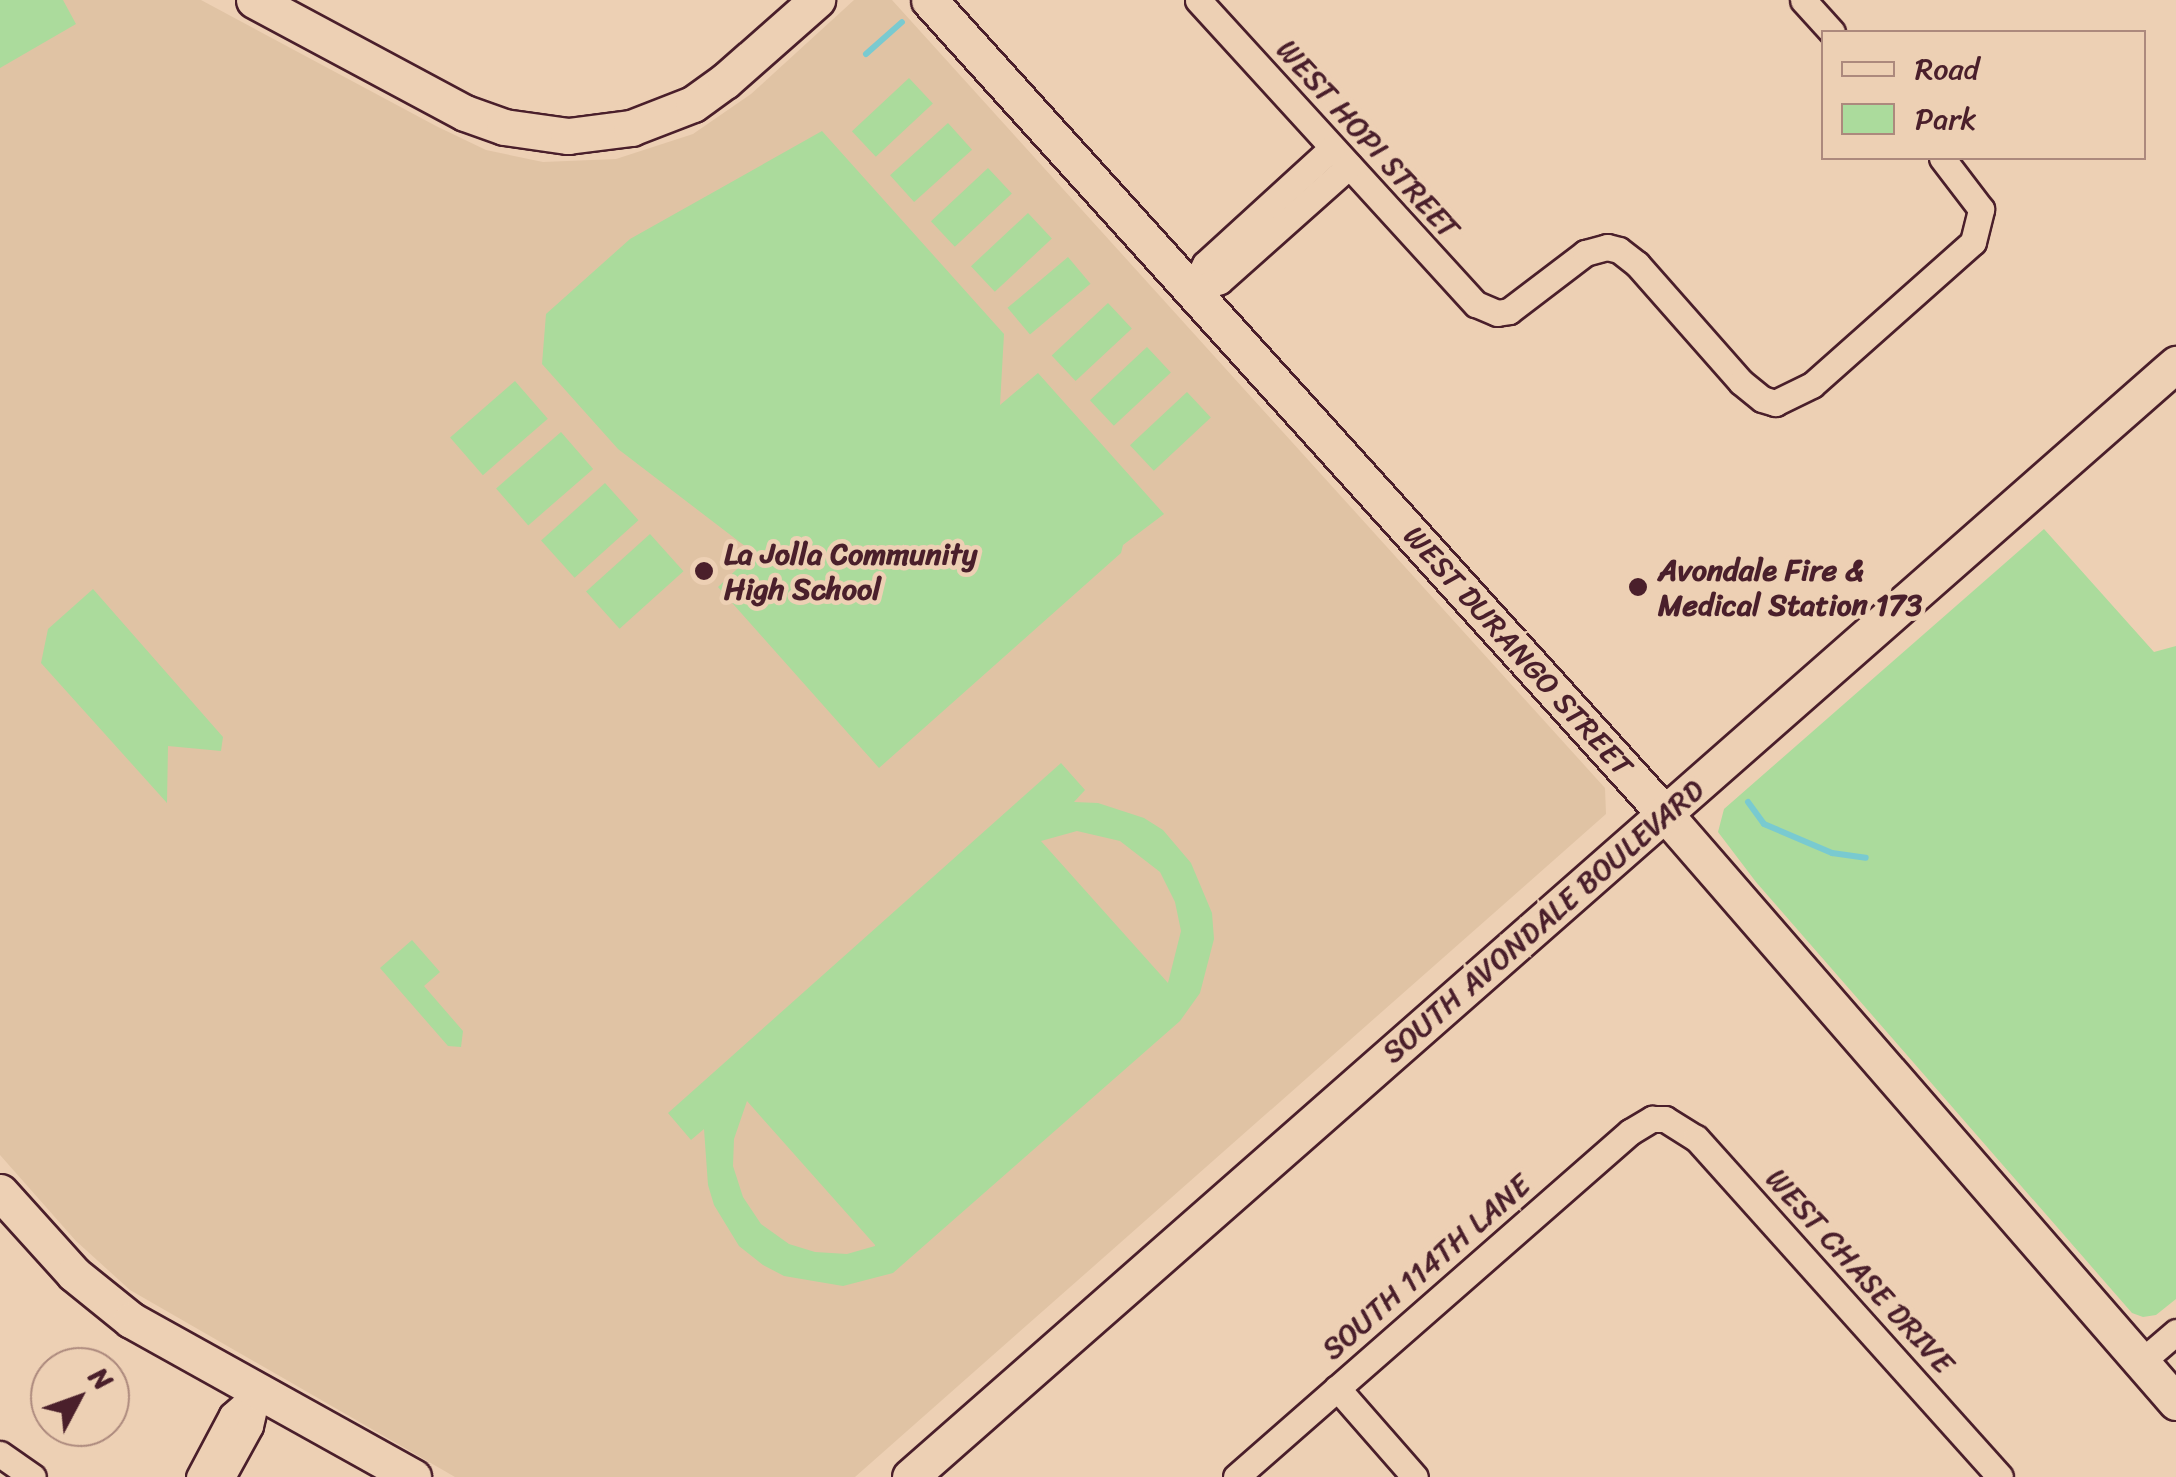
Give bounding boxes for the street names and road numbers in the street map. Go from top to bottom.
street label: WEST HOPI STREET [1268,31,1468,247]
street label: WEST DURANGO STREET [1395,518,1641,784]
street label: SOUTH AVONDALE BOULEVARD [1373,770,1713,1072]
street label: WEST CHASE DRIVE [1758,1161,1962,1381]
street label: SOUTH 114TH LANE [1314,1167,1538,1367]

